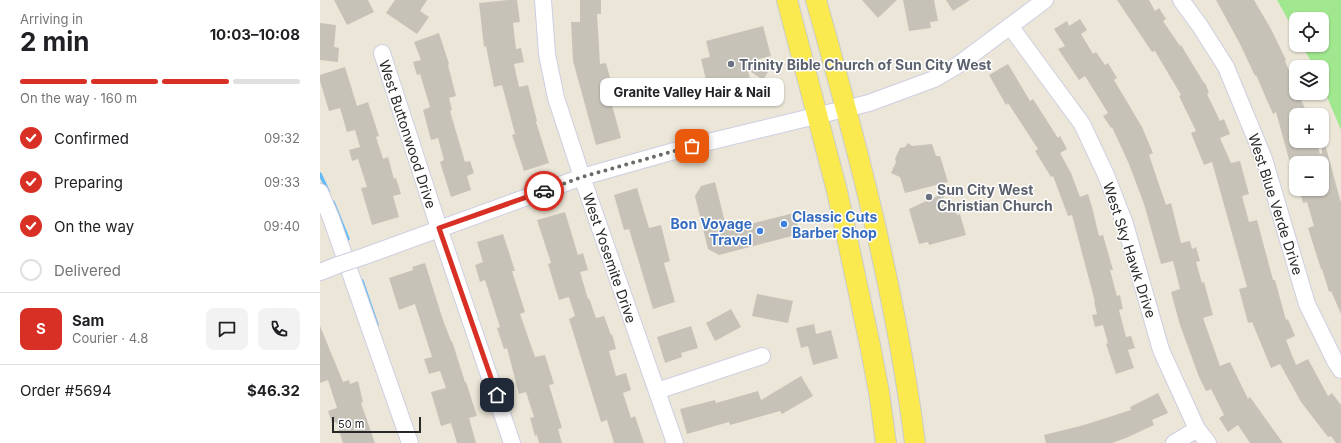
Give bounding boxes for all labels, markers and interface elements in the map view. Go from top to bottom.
text: Arriving in [20,11,83,27]
map controls [1289,12,1329,196]
button: locate [1289,12,1329,52]
text: 10:03–10:08 [210,25,300,44]
text: 2 min [20,26,90,57]
place label: Trinity Bible Church of Sun City West [739,56,991,73]
street label: West Buttonwood Drive [376,58,440,210]
marker: Trinity Bible Church of Sun City West [726,59,736,69]
button: layers [1289,60,1329,100]
callout: Granite Valley Hair & Nail [600,78,784,106]
text: Granite Valley Hair & Nail [614,84,770,100]
text: On the way · 160 m [20,90,137,106]
button: + [1289,108,1329,148]
icon: check [20,127,42,149]
text: Confirmed [54,129,129,148]
pin [675,129,709,163]
text: 09:32 [264,130,300,146]
street label: West Blue Verde Drive [1245,131,1307,277]
icon: bag [681,135,703,157]
button: − [1289,156,1329,196]
icon: check [20,171,42,193]
courier [524,171,564,211]
text: Preparing [54,173,123,192]
text: 09:33 [264,174,300,190]
icon: car [533,180,555,202]
street label: West Sky Hawk Drive [1100,180,1160,320]
place label: Sun City West Christian Church [937,181,1053,214]
street label: West Yosemite Drive [580,191,640,325]
marker: Sun City West Christian Church [924,192,934,202]
place label: Classic Cuts Barber Shop [792,208,877,241]
icon: check [20,215,42,237]
place label: Bon Voyage Travel [671,215,752,248]
text: On the way [54,217,134,236]
text: 09:40 [263,218,300,234]
marker: Classic Cuts Barber Shop [779,219,789,229]
marker: Bon Voyage Travel [755,226,765,236]
text: Delivered [54,261,121,280]
button: chat [206,308,248,350]
button: phone [258,308,300,350]
text: Sam [72,311,104,330]
text: S [36,319,46,338]
text: Courier · 4.8 [72,330,148,346]
pin [480,378,514,412]
text: Order #5694 [20,381,112,400]
text: $46.32 [247,381,300,400]
icon: home [486,384,508,406]
scale bar [332,415,421,434]
text: 50 m [338,417,364,431]

